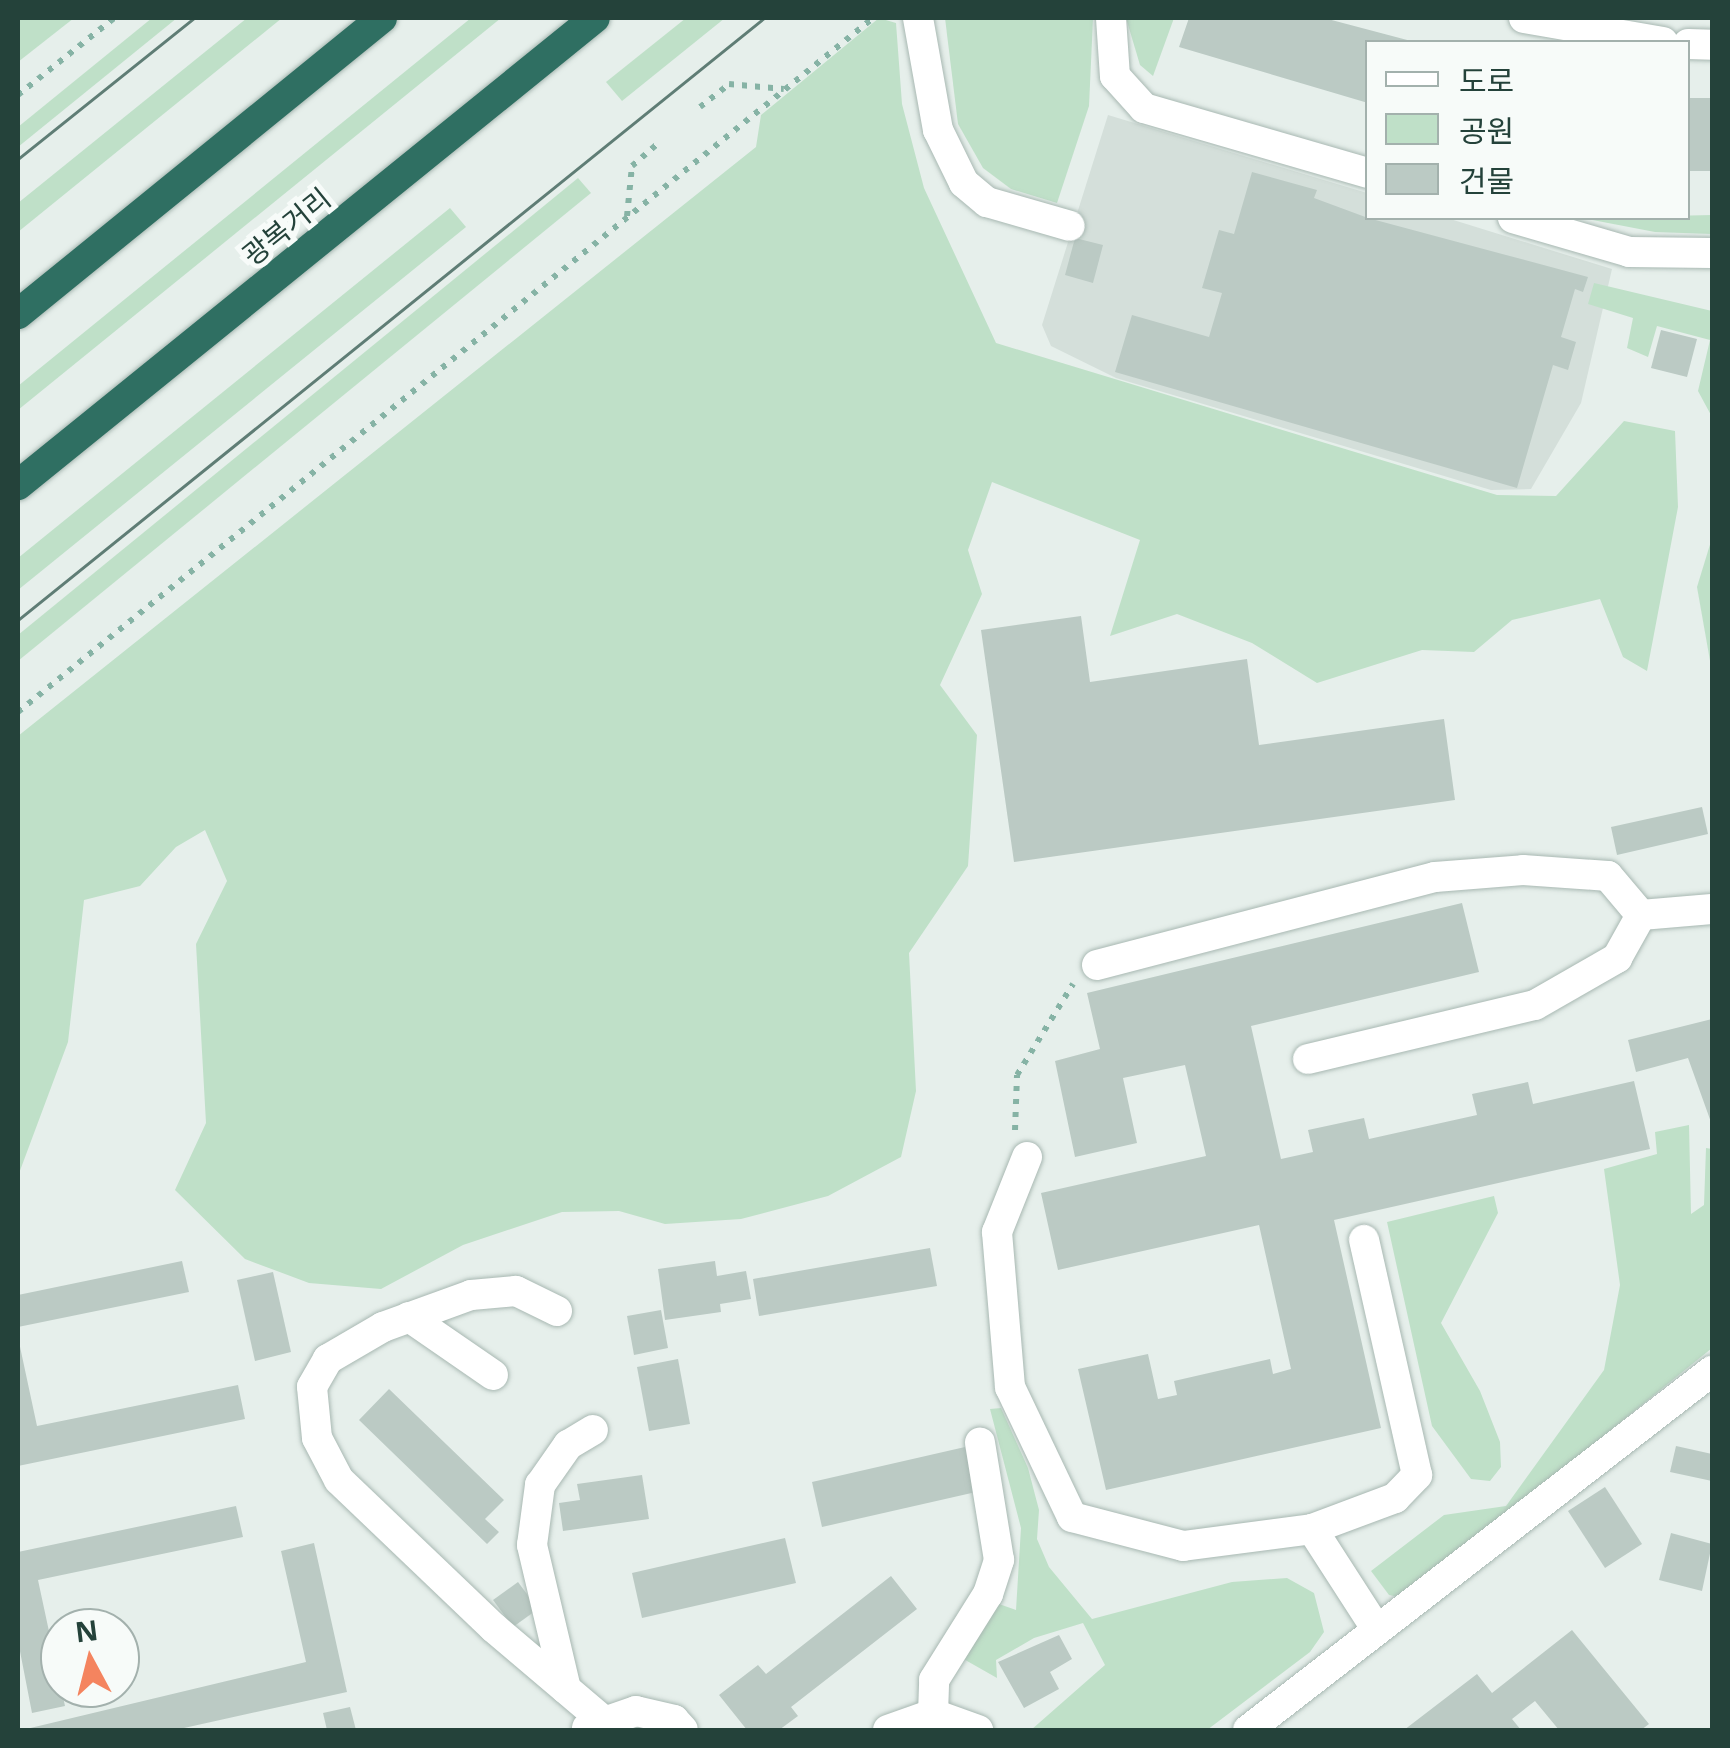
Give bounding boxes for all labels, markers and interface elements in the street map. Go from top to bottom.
legend [1365,40,1690,220]
text: 도로 [1459,60,1514,101]
text: 공원 [1459,110,1514,151]
text: 건물 [1459,160,1514,201]
street label: 광복거리 [235,181,337,271]
north arrow [40,1608,140,1708]
text: N [73,1610,100,1650]

